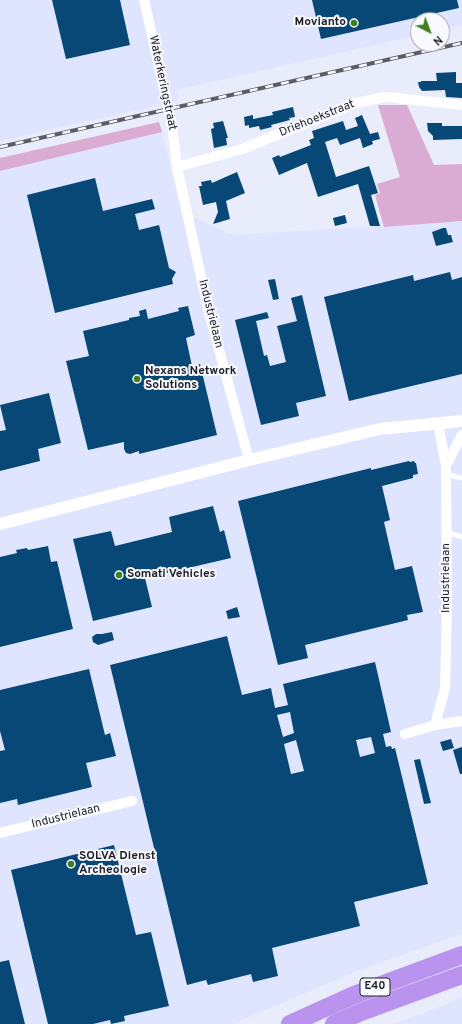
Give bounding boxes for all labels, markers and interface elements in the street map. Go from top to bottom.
north arrow [410,12,450,52]
place label: Movianto [294,16,346,30]
marker: Movianto [349,18,359,28]
text: N [430,32,445,48]
street label: Waterkeringstraat [145,34,179,132]
street label: Driehoekstraat [277,97,357,141]
street label: Industrielaan [195,278,225,350]
place label: Nexans Network Solutions [145,365,237,393]
marker: Nexans Network Solutions [132,374,142,384]
street label: Industrielaan [440,543,454,613]
place label: Somati Vehicles [127,568,215,582]
marker: Somati Vehicles [114,570,124,580]
street label: Industrielaan [30,802,102,832]
place label: SOLVA Dienst Archeologie [79,850,155,878]
marker: SOLVA Dienst Archeologie [66,859,76,869]
road number: E40 [360,978,390,996]

